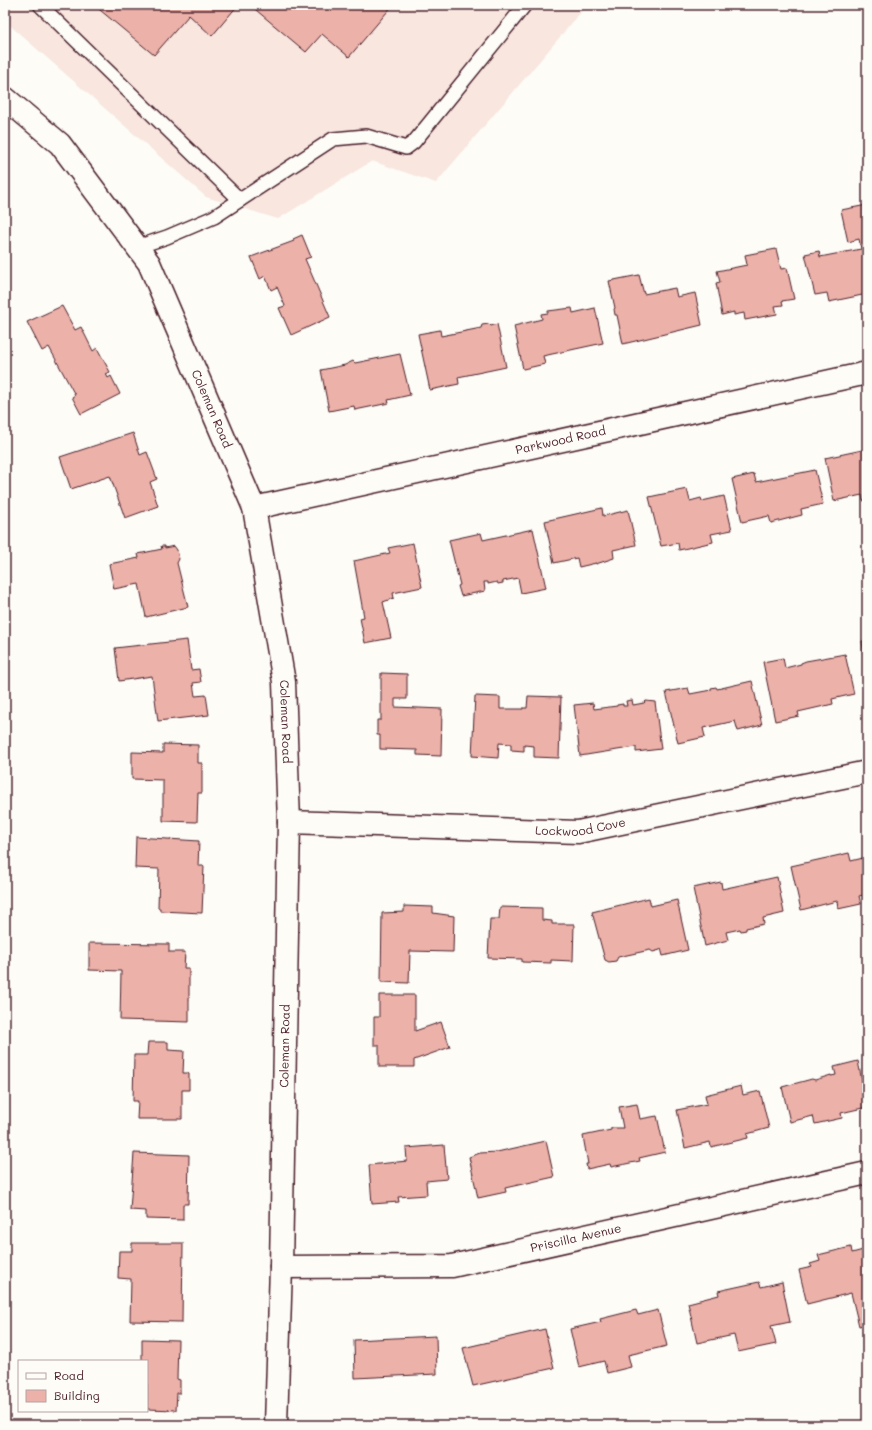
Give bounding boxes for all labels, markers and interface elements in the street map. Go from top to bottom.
street label: Coleman Road [189,367,236,450]
street label: Parkwood Road [514,422,608,457]
street label: Coleman Road [277,679,296,764]
street label: Lockwood Cove [535,813,627,839]
street label: Coleman Road [275,1004,293,1088]
street label: Priscilla Avenue [529,1219,623,1255]
legend [18,1360,148,1412]
text: Road [54,1367,84,1383]
text: Building [54,1387,100,1403]

